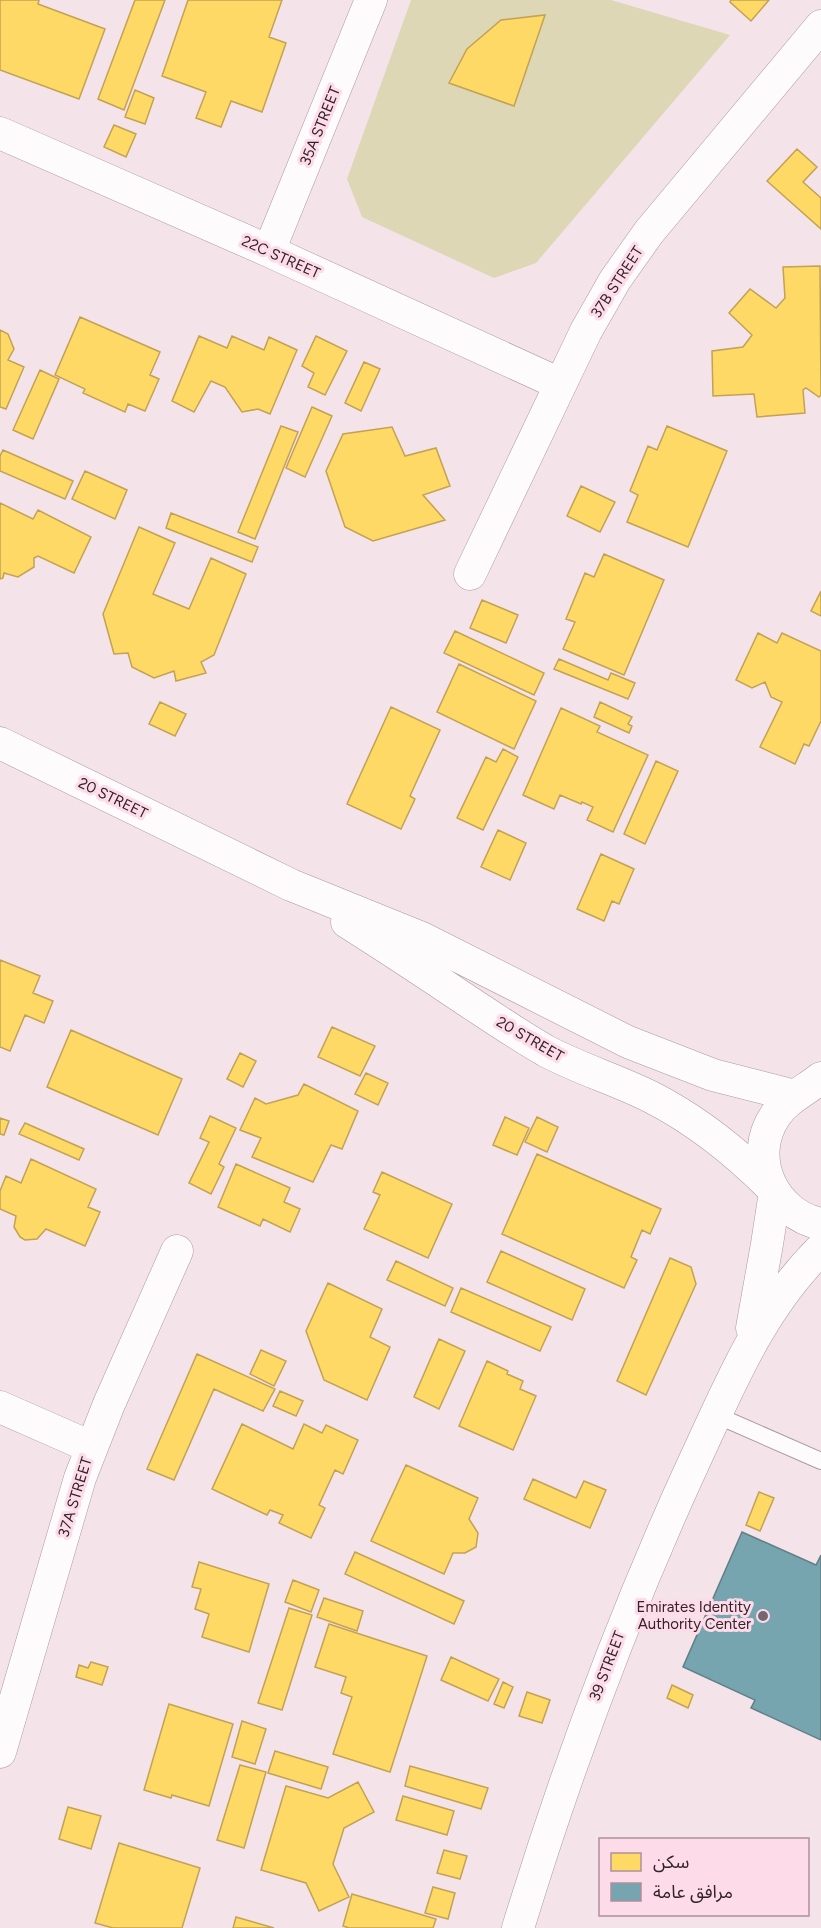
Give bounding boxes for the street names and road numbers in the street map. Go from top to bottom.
street label: 35A STREET [296,83,344,168]
street label: 22C STREET [239,232,324,283]
street label: 37B STREET [587,242,647,321]
street label: 20 STREET [76,774,151,823]
street label: 20 STREET [493,1013,567,1066]
street label: 37A STREET [54,1454,96,1539]
street label: 39 STREET [585,1628,629,1703]

